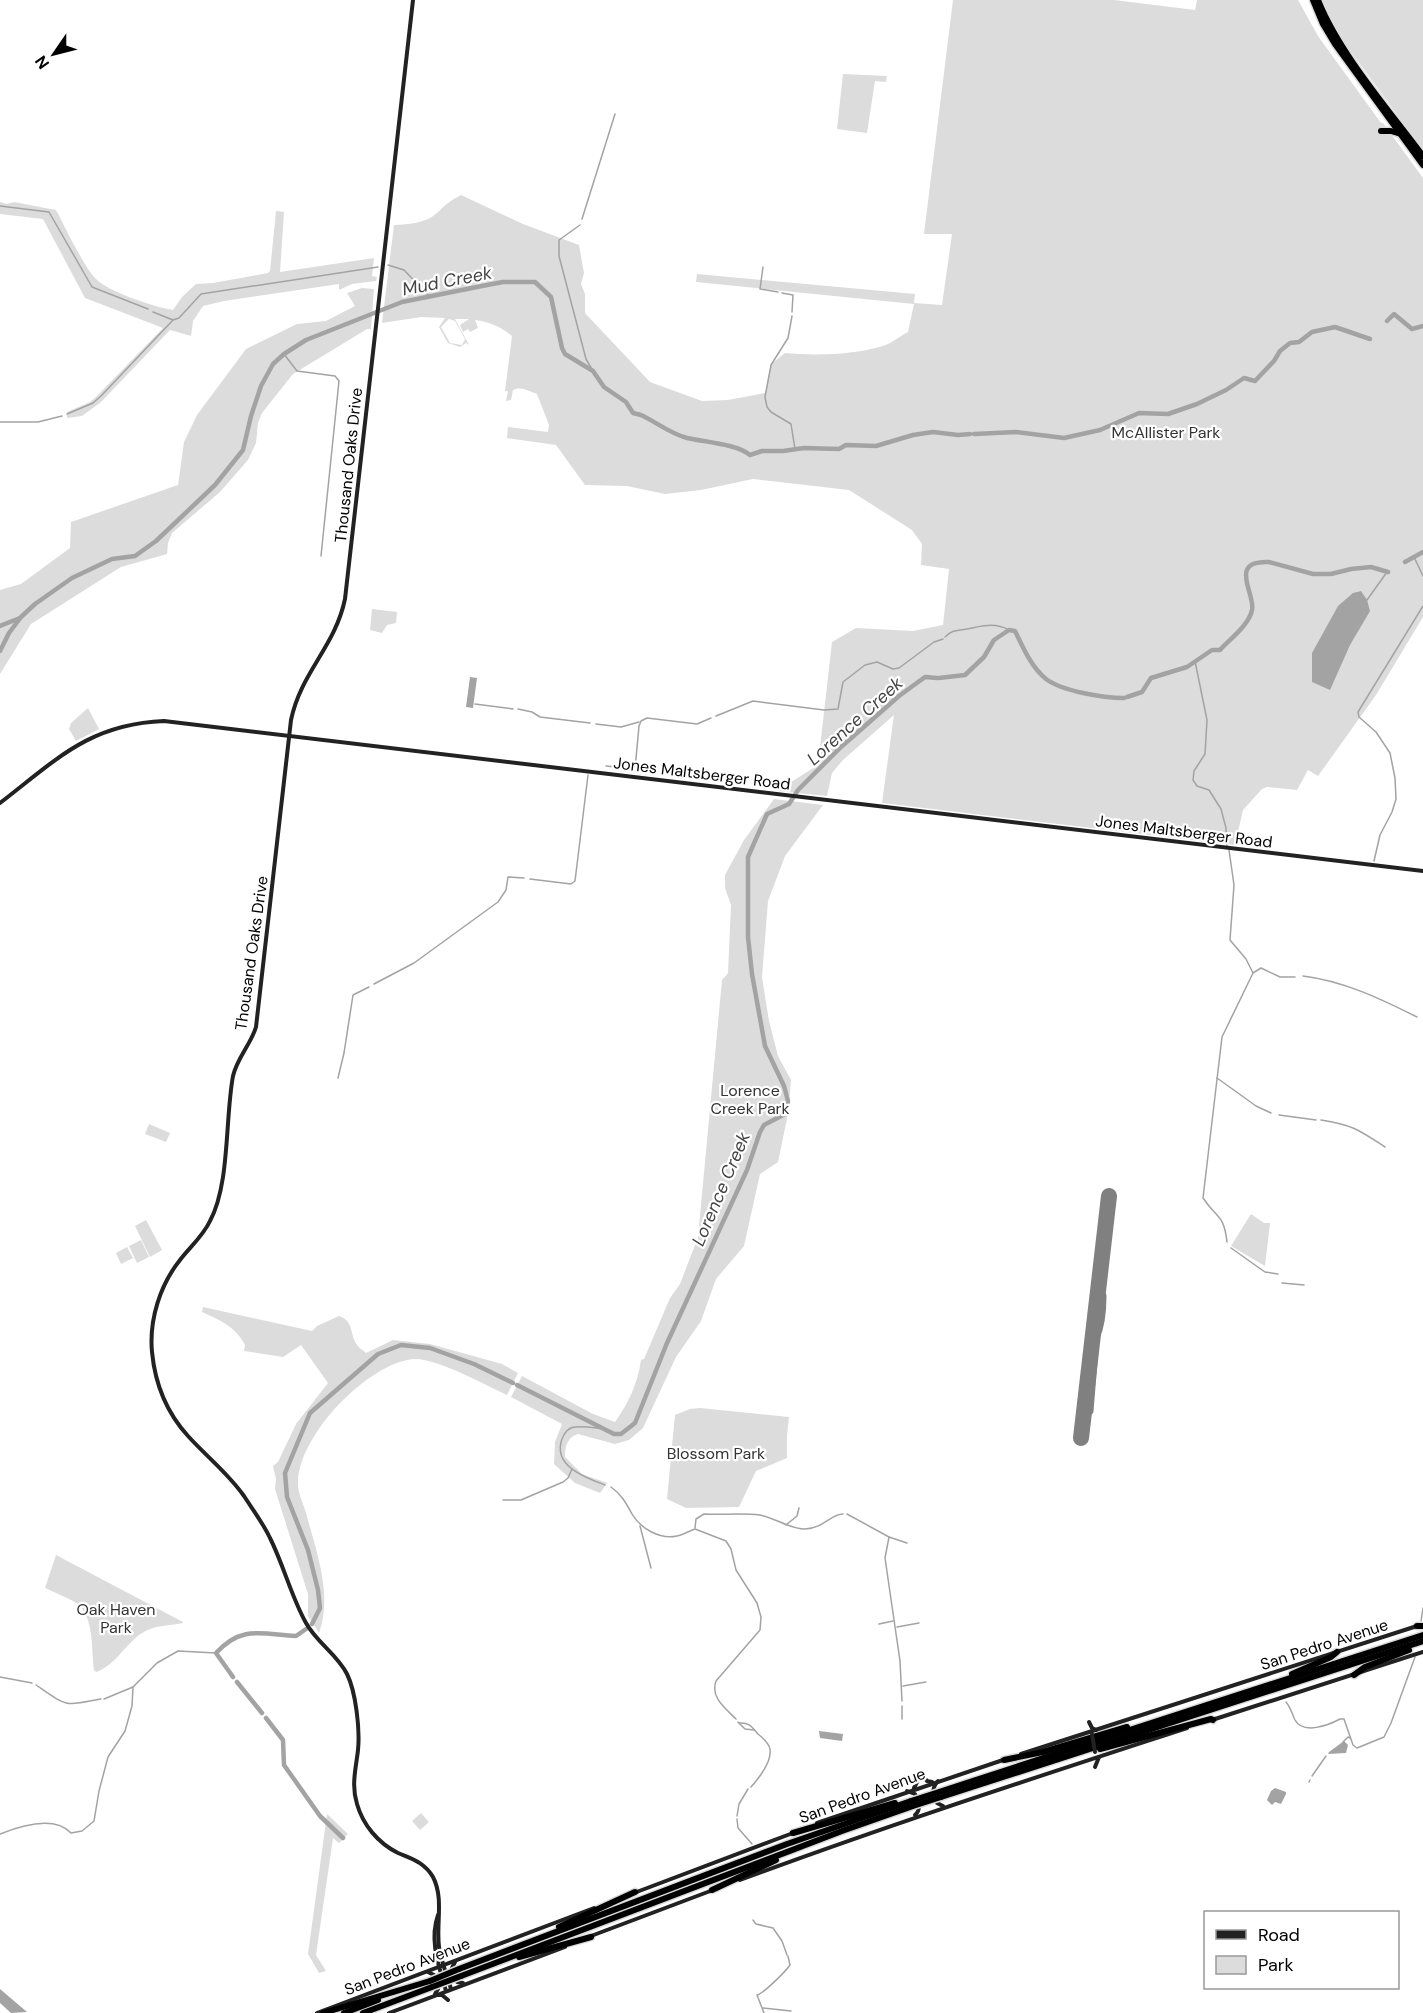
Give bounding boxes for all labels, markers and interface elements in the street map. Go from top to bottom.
north arrow [24,24,84,84]
text: N [30,52,54,73]
water label: Mud Creek [400,260,495,301]
street label: Thousand Oaks Drive [330,386,367,544]
park label: McAllister Park [1112,422,1220,443]
water label: Lorence Creek [802,671,909,771]
street label: Jones Maltsberger Road [612,752,792,795]
street label: Jones Maltsberger Road [1094,810,1274,853]
street label: Thousand Oaks Drive [230,874,273,1032]
park label: Lorence Creek Park [710,1080,790,1119]
water label: Lorence Creek [686,1128,756,1250]
park label: Blossom Park [667,1443,765,1464]
park label: Oak Haven Park [76,1599,156,1638]
street label: San Pedro Avenue [1258,1614,1391,1675]
street label: San Pedro Avenue [796,1763,928,1828]
legend [1204,1911,1399,1989]
text: Road [1258,1923,1300,1947]
street label: San Pedro Avenue [341,1933,473,2000]
text: Park [1258,1953,1294,1977]

